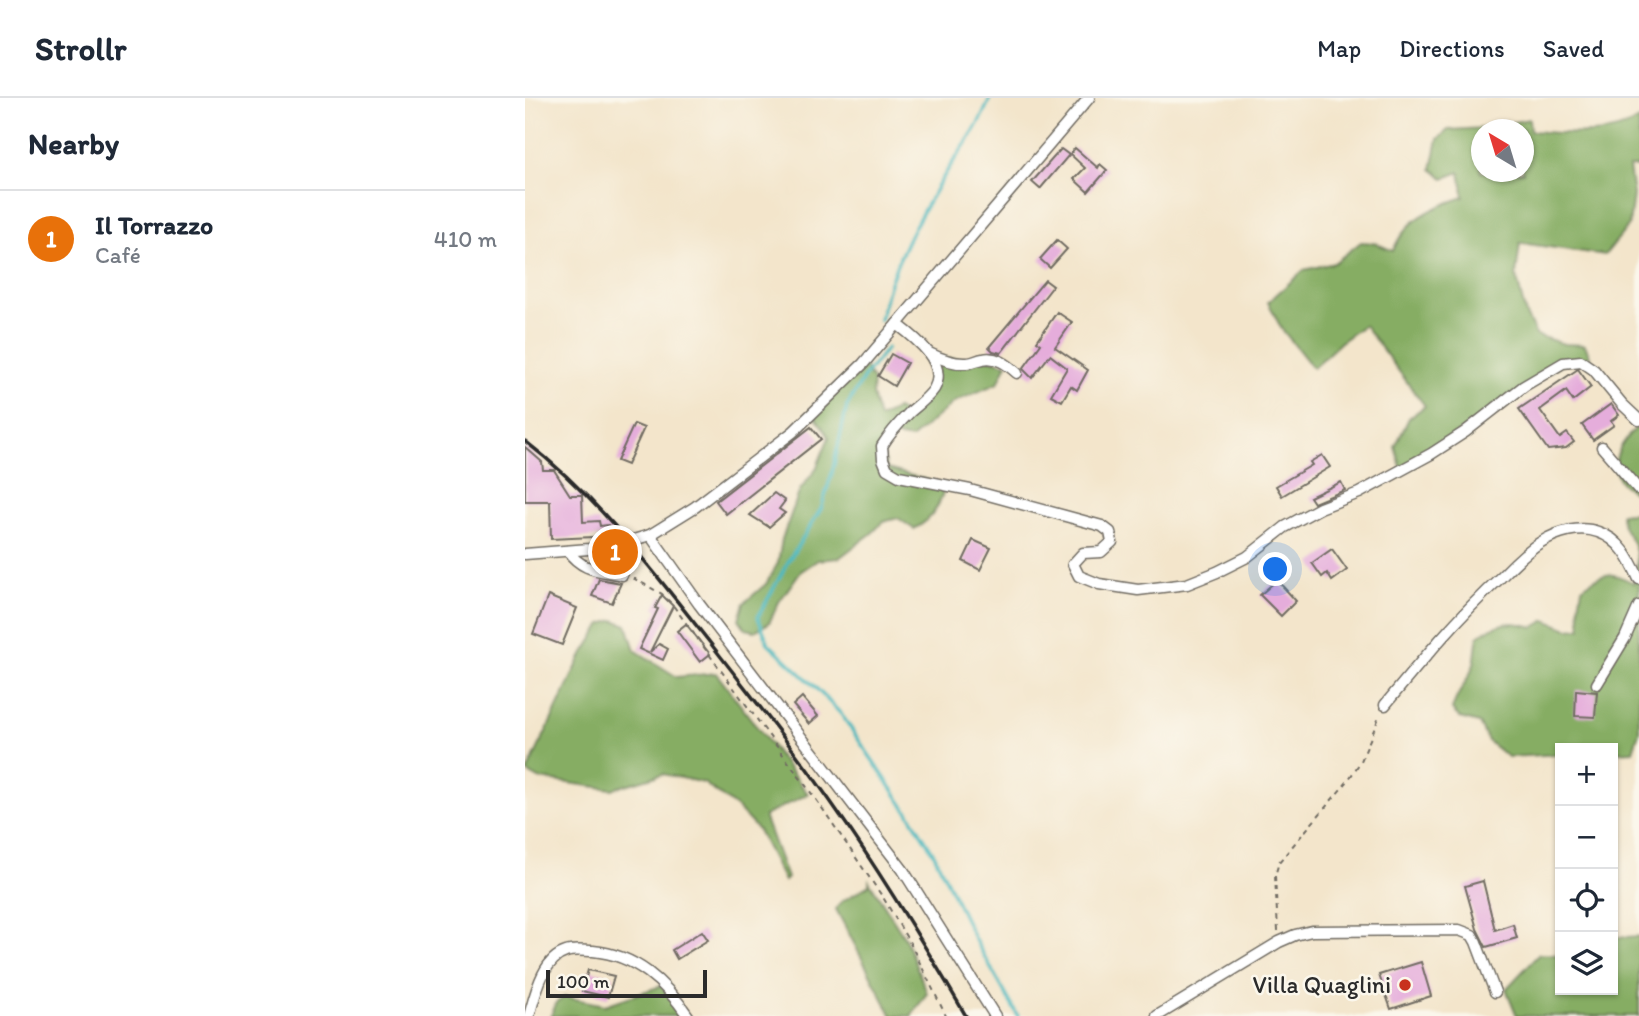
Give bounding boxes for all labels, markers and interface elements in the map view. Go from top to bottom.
text: Strollr [35,29,126,68]
text: Map [1317,34,1361,63]
text: Directions [1399,34,1505,63]
text: Saved [1543,34,1604,63]
north arrow [1471,119,1534,182]
text: Nearby [28,125,119,162]
text: Il Torrazzo [95,209,213,241]
text: 1 [46,225,56,253]
text: 410 m [434,225,497,253]
text: Café [95,241,141,269]
pin: 1 [592,526,638,578]
your location [1258,552,1292,586]
map controls [1555,743,1618,995]
button: + [1555,743,1618,806]
button: − [1555,806,1618,869]
button: locate [1555,869,1618,932]
button: layers [1555,932,1618,995]
scale bar [546,967,707,999]
text: 100 m [557,970,609,993]
place label: Villa Quaglini [1253,970,1391,999]
marker: Villa Quaglini [1397,977,1413,993]

